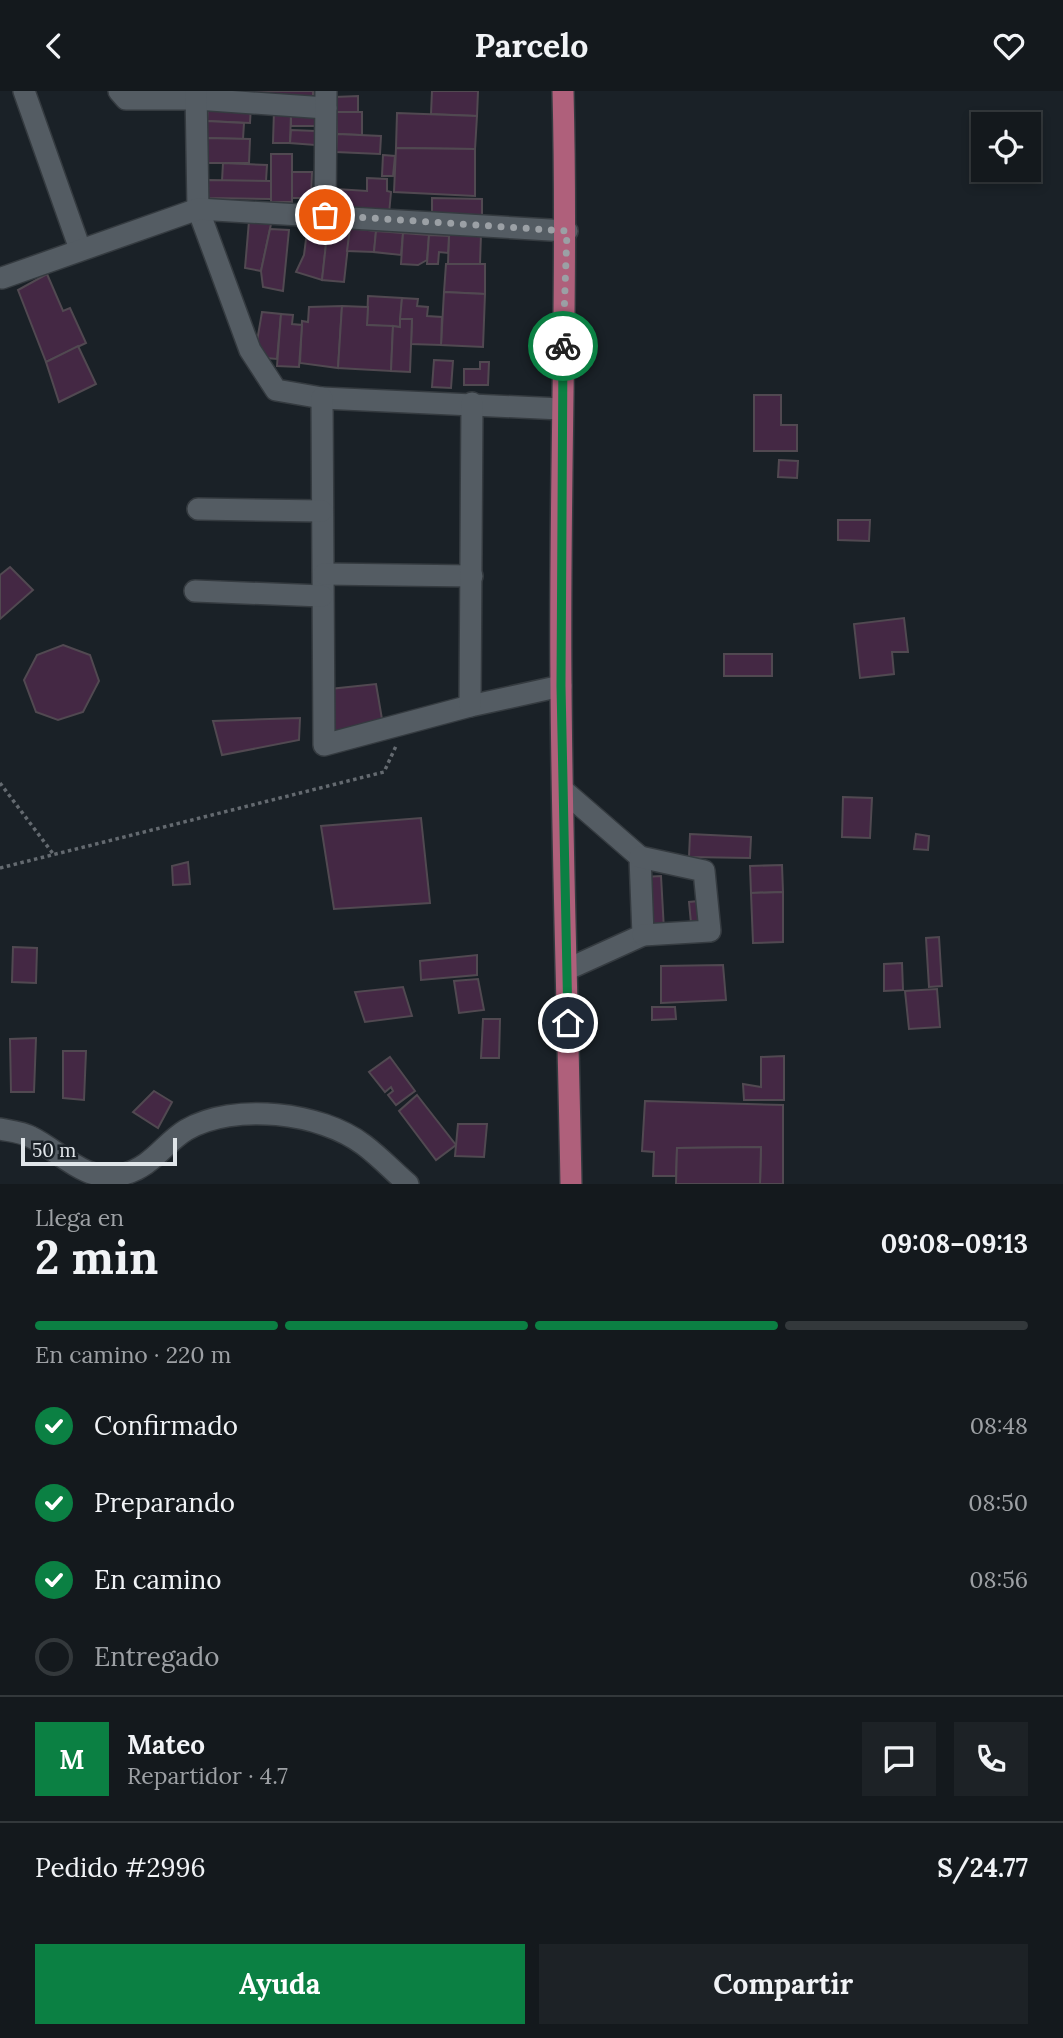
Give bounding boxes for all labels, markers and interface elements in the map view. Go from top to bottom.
text: Parcelo [475,25,588,66]
icon: back [35,27,73,65]
icon: heart [990,27,1028,65]
map controls [971,112,1041,182]
button: locate [971,112,1041,182]
pin [295,185,355,245]
icon: bag [306,196,344,234]
courier [528,311,598,381]
icon: bike [544,327,582,365]
pin [538,993,598,1053]
icon: home [549,1004,587,1042]
scale bar [21,1135,177,1167]
text: 50 m [32,1138,76,1162]
text: Llega en [35,1203,124,1232]
text: 09:08–09:13 [881,1227,1028,1260]
text: 2 min [35,1228,158,1287]
text: En camino · 220 m [35,1340,231,1369]
icon: check [35,1407,73,1445]
text: Confirmado [94,1409,238,1442]
text: 08:48 [970,1411,1028,1440]
icon: check [35,1484,73,1522]
text: Preparando [94,1486,235,1519]
text: 08:50 [968,1488,1028,1517]
icon: check [35,1561,73,1599]
text: En camino [94,1563,222,1596]
text: 08:56 [969,1565,1028,1594]
text: Entregado [94,1640,220,1673]
button: chat [862,1722,936,1796]
button: phone [954,1722,1028,1796]
text: Mateo [127,1728,205,1761]
text: M [59,1743,85,1776]
text: Repartidor · 4.7 [127,1761,288,1790]
text: Pedido #2996 [35,1851,206,1884]
text: S/24.77 [937,1851,1028,1884]
button: Ayuda [35,1944,525,2024]
button: Compartir [539,1944,1028,2024]

